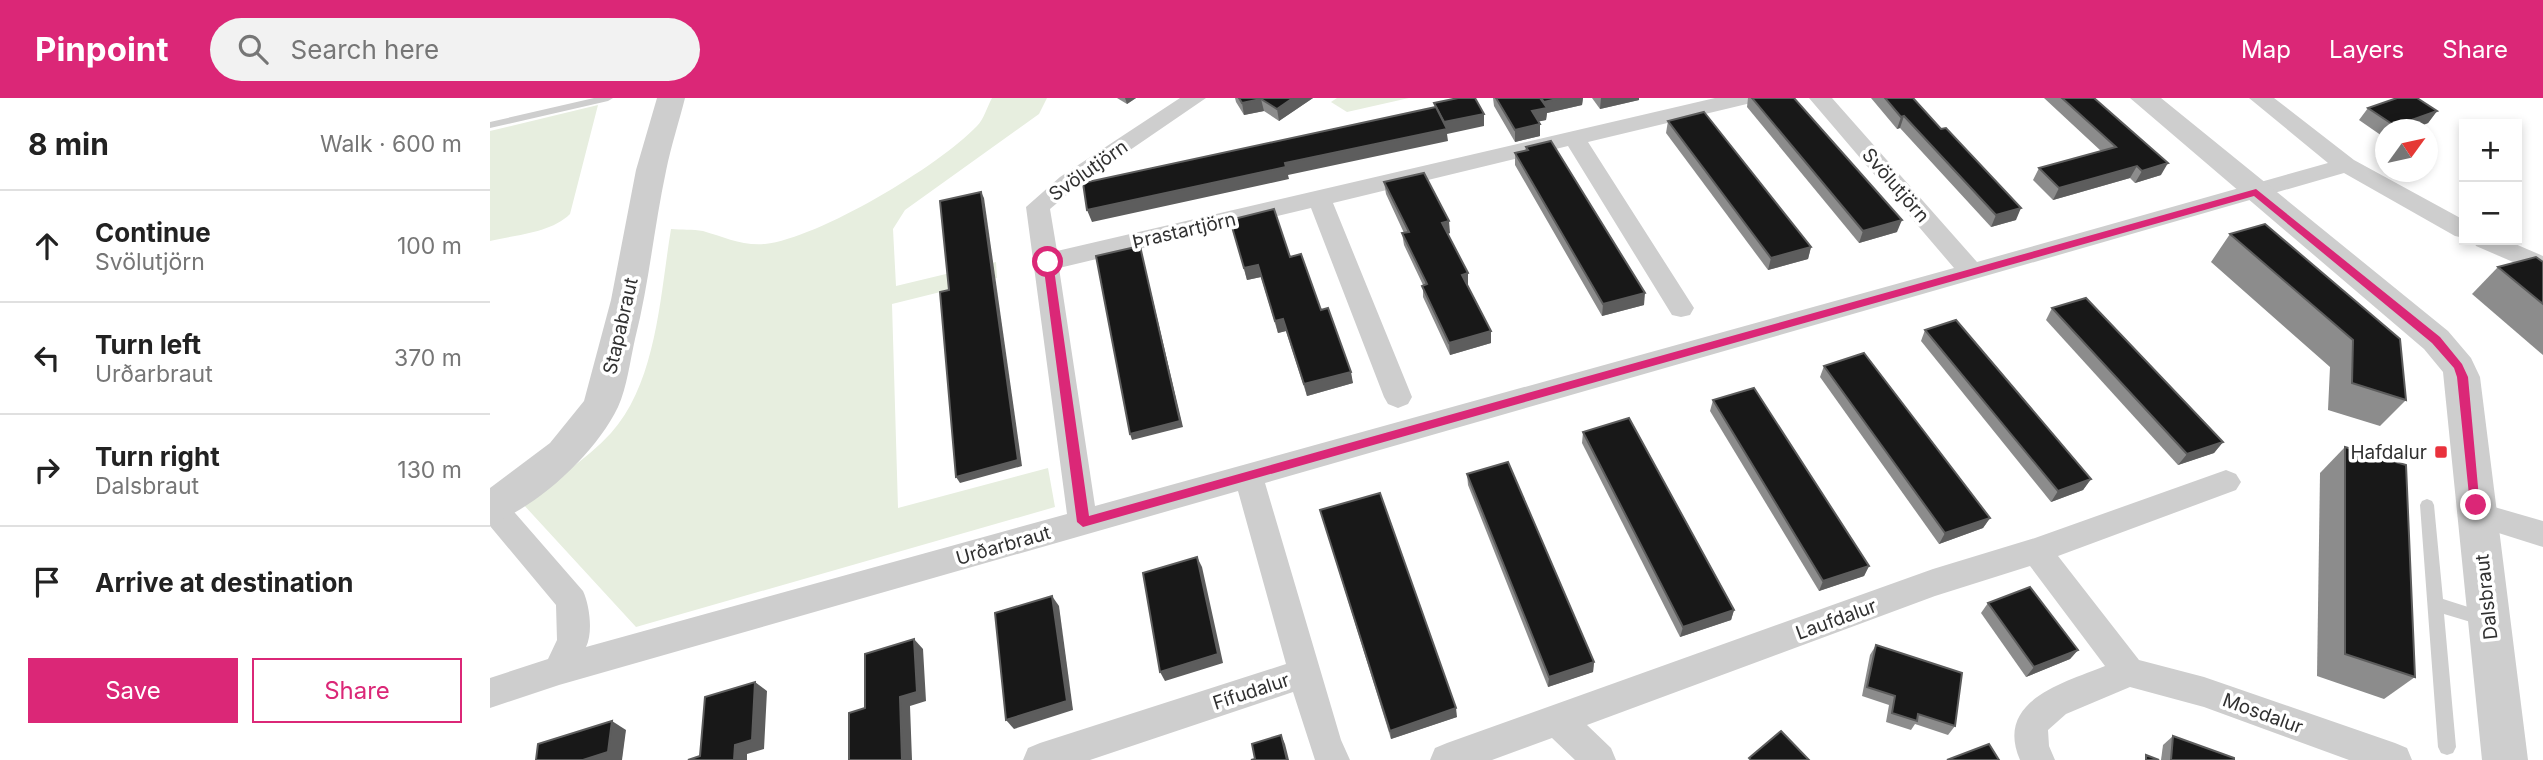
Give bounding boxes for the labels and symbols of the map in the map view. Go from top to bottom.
north arrow [2375,119,2438,182]
street label: Svölutjörn [1044,135,1132,206]
street label: Svölutjörn [1857,144,1934,227]
street label: Þrastartjörn [1130,207,1238,254]
route start [1032,246,1063,277]
street label: Stapabraut [598,276,643,377]
place label: Hafdalur [2350,441,2427,464]
marker: Hafdalur [2433,444,2449,460]
route end [2460,489,2491,520]
street label: Urðarbraut [953,521,1053,570]
street label: Dalsbraut [2471,553,2502,641]
street label: Laufdalur [1793,594,1880,645]
street label: Fífudalur [1210,668,1292,715]
street label: Mosdalur [2219,688,2306,739]

